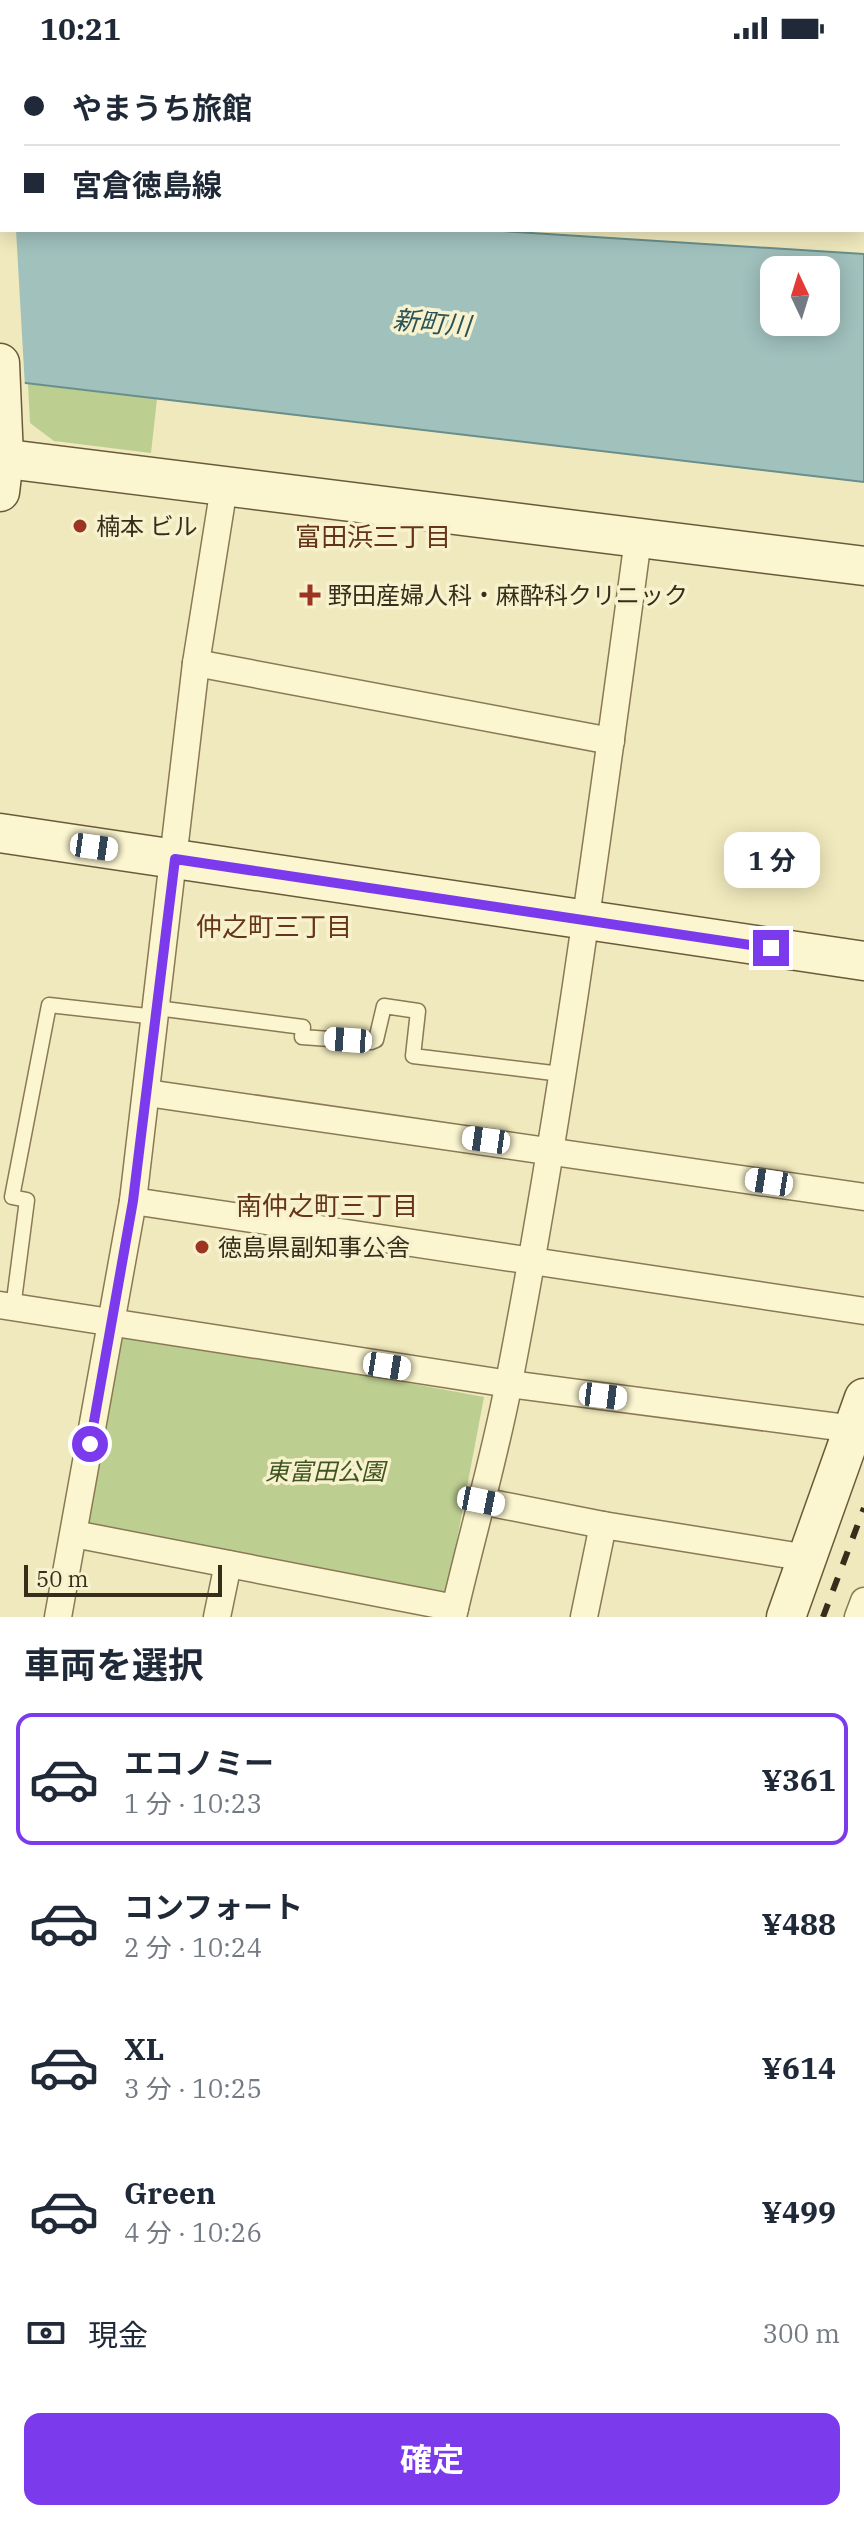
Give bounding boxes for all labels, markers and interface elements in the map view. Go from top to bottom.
text: 10:21 [40,9,121,48]
text: やまうち旅館 [72,88,252,127]
text: 宮倉徳島線 [72,165,222,204]
north arrow [760,256,840,336]
map controls [760,256,840,336]
water label: 新町川 [392,302,475,343]
place label: 楠本 ビル [96,510,198,542]
marker: 楠本 ビル [71,517,89,535]
district label: 富田浜三丁目 [295,519,451,553]
place label: 野田産婦人科・麻酔科クリニック [328,579,688,611]
marker: 野田産婦人科・麻酔科クリニック [299,584,321,606]
car [69,832,119,862]
callout: 1 分 [723,832,819,888]
text: 1 分 [748,843,796,877]
district label: 仲之町三丁目 [196,909,352,943]
route end [753,930,789,966]
car [323,1026,373,1054]
car [461,1125,511,1155]
car [743,1166,795,1198]
district label: 南仲之町三丁目 [236,1188,418,1222]
place label: 徳島県副知事公舎 [218,1231,410,1263]
marker: 徳島県副知事公舎 [193,1238,211,1256]
car [361,1350,413,1382]
car [578,1381,628,1411]
route start [72,1426,108,1462]
park label: 東富田公園 [265,1455,388,1487]
car [455,1485,507,1517]
scale bar [24,1561,222,1597]
text: 50 m [36,1564,88,1593]
text: 車両を選択 [24,1641,204,1688]
icon: car [28,1743,100,1815]
text: エコノミー [124,1743,274,1782]
text: ¥361 [762,1760,836,1799]
text: 1 分 · 10:23 [124,1786,262,1820]
icon: car [28,1887,100,1959]
text: コンフォート [124,1887,303,1926]
text: ¥488 [762,1904,836,1943]
text: 2 分 · 10:24 [124,1930,262,1964]
text: XL [124,2029,164,2068]
icon: car [28,2031,100,2103]
text: ¥614 [762,2048,836,2087]
text: 3 分 · 10:25 [124,2071,262,2105]
text: Green [124,2173,216,2212]
icon: car [28,2175,100,2247]
text: ¥499 [762,2192,836,2231]
text: 4 分 · 10:26 [124,2215,262,2249]
icon: cash [24,2311,68,2355]
text: 現金 [88,2315,148,2354]
text: 300 m [762,2316,840,2350]
button: 確定 [24,2413,840,2505]

